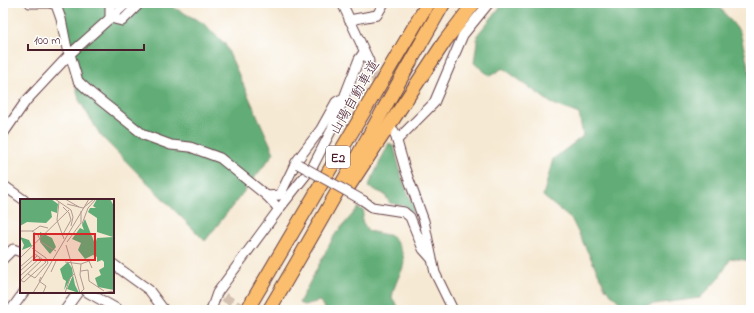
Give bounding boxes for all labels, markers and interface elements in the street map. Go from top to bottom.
scale bar [28,26,144,52]
text: 100 m [34,32,61,50]
street label: 山陽自動車道 [325,56,385,139]
road number: E2 [326,146,350,168]
inset map [20,199,114,293]

